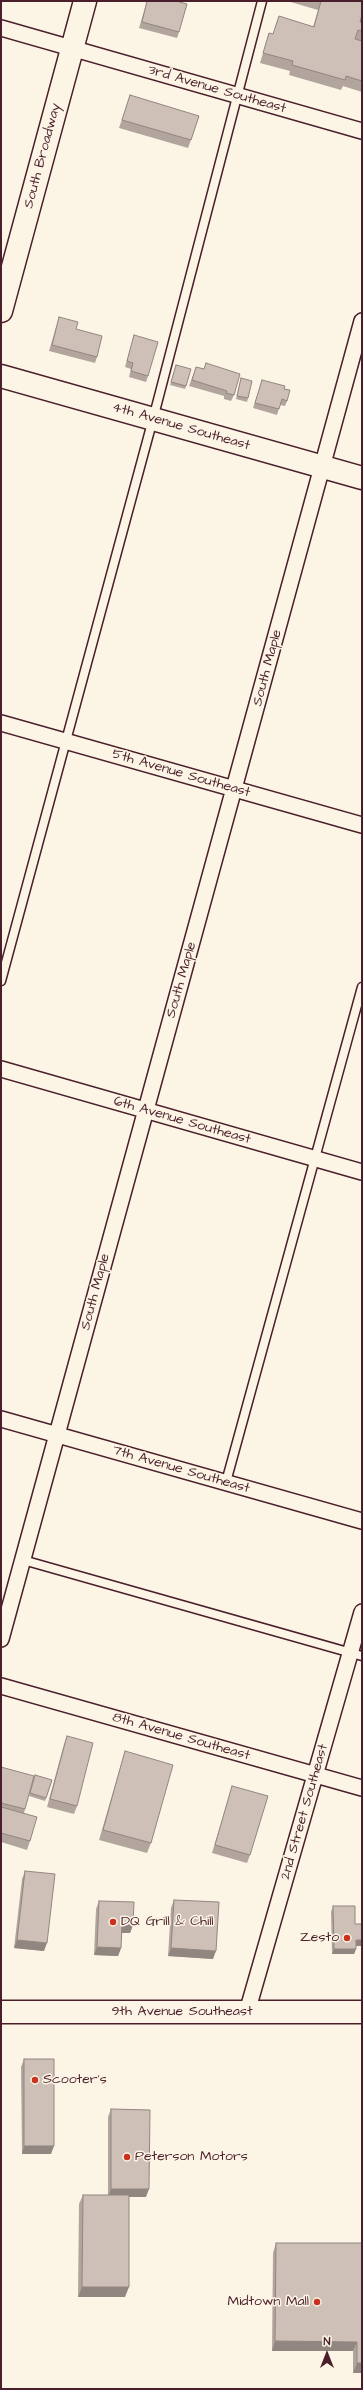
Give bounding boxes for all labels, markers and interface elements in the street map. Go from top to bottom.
street label: 3rd Avenue Southeast [146,62,288,118]
street label: South Broadway [21,102,65,210]
street label: 4th Avenue Southeast [110,399,252,455]
street label: South Maple [250,628,286,708]
street label: 5th Avenue Southeast [110,746,252,802]
street label: South Maple [163,940,201,1020]
street label: 6th Avenue Southeast [111,1093,253,1149]
street label: South Maple [78,1252,114,1332]
street label: 7th Avenue Southeast [111,1442,251,1498]
street label: 8th Avenue Southeast [110,1709,252,1765]
street label: 2nd Street Southeast [278,1742,332,1882]
place label: DQ Grill & Chill [121,1914,214,1930]
marker: DQ Grill & Chill [108,1917,118,1927]
place label: Zesto [300,1930,339,1946]
marker: Zesto [342,1933,352,1943]
street label: 9th Avenue Southeast [111,2004,253,2020]
place label: Scooter's [43,2072,107,2088]
marker: Scooter's [30,2075,40,2085]
place label: Peterson Motors [135,2149,248,2165]
marker: Peterson Motors [122,2152,132,2162]
place label: Midtown Mall [228,2294,309,2310]
marker: Midtown Mall [312,2297,322,2307]
north arrow [307,2334,347,2374]
text: N [324,2334,330,2349]

